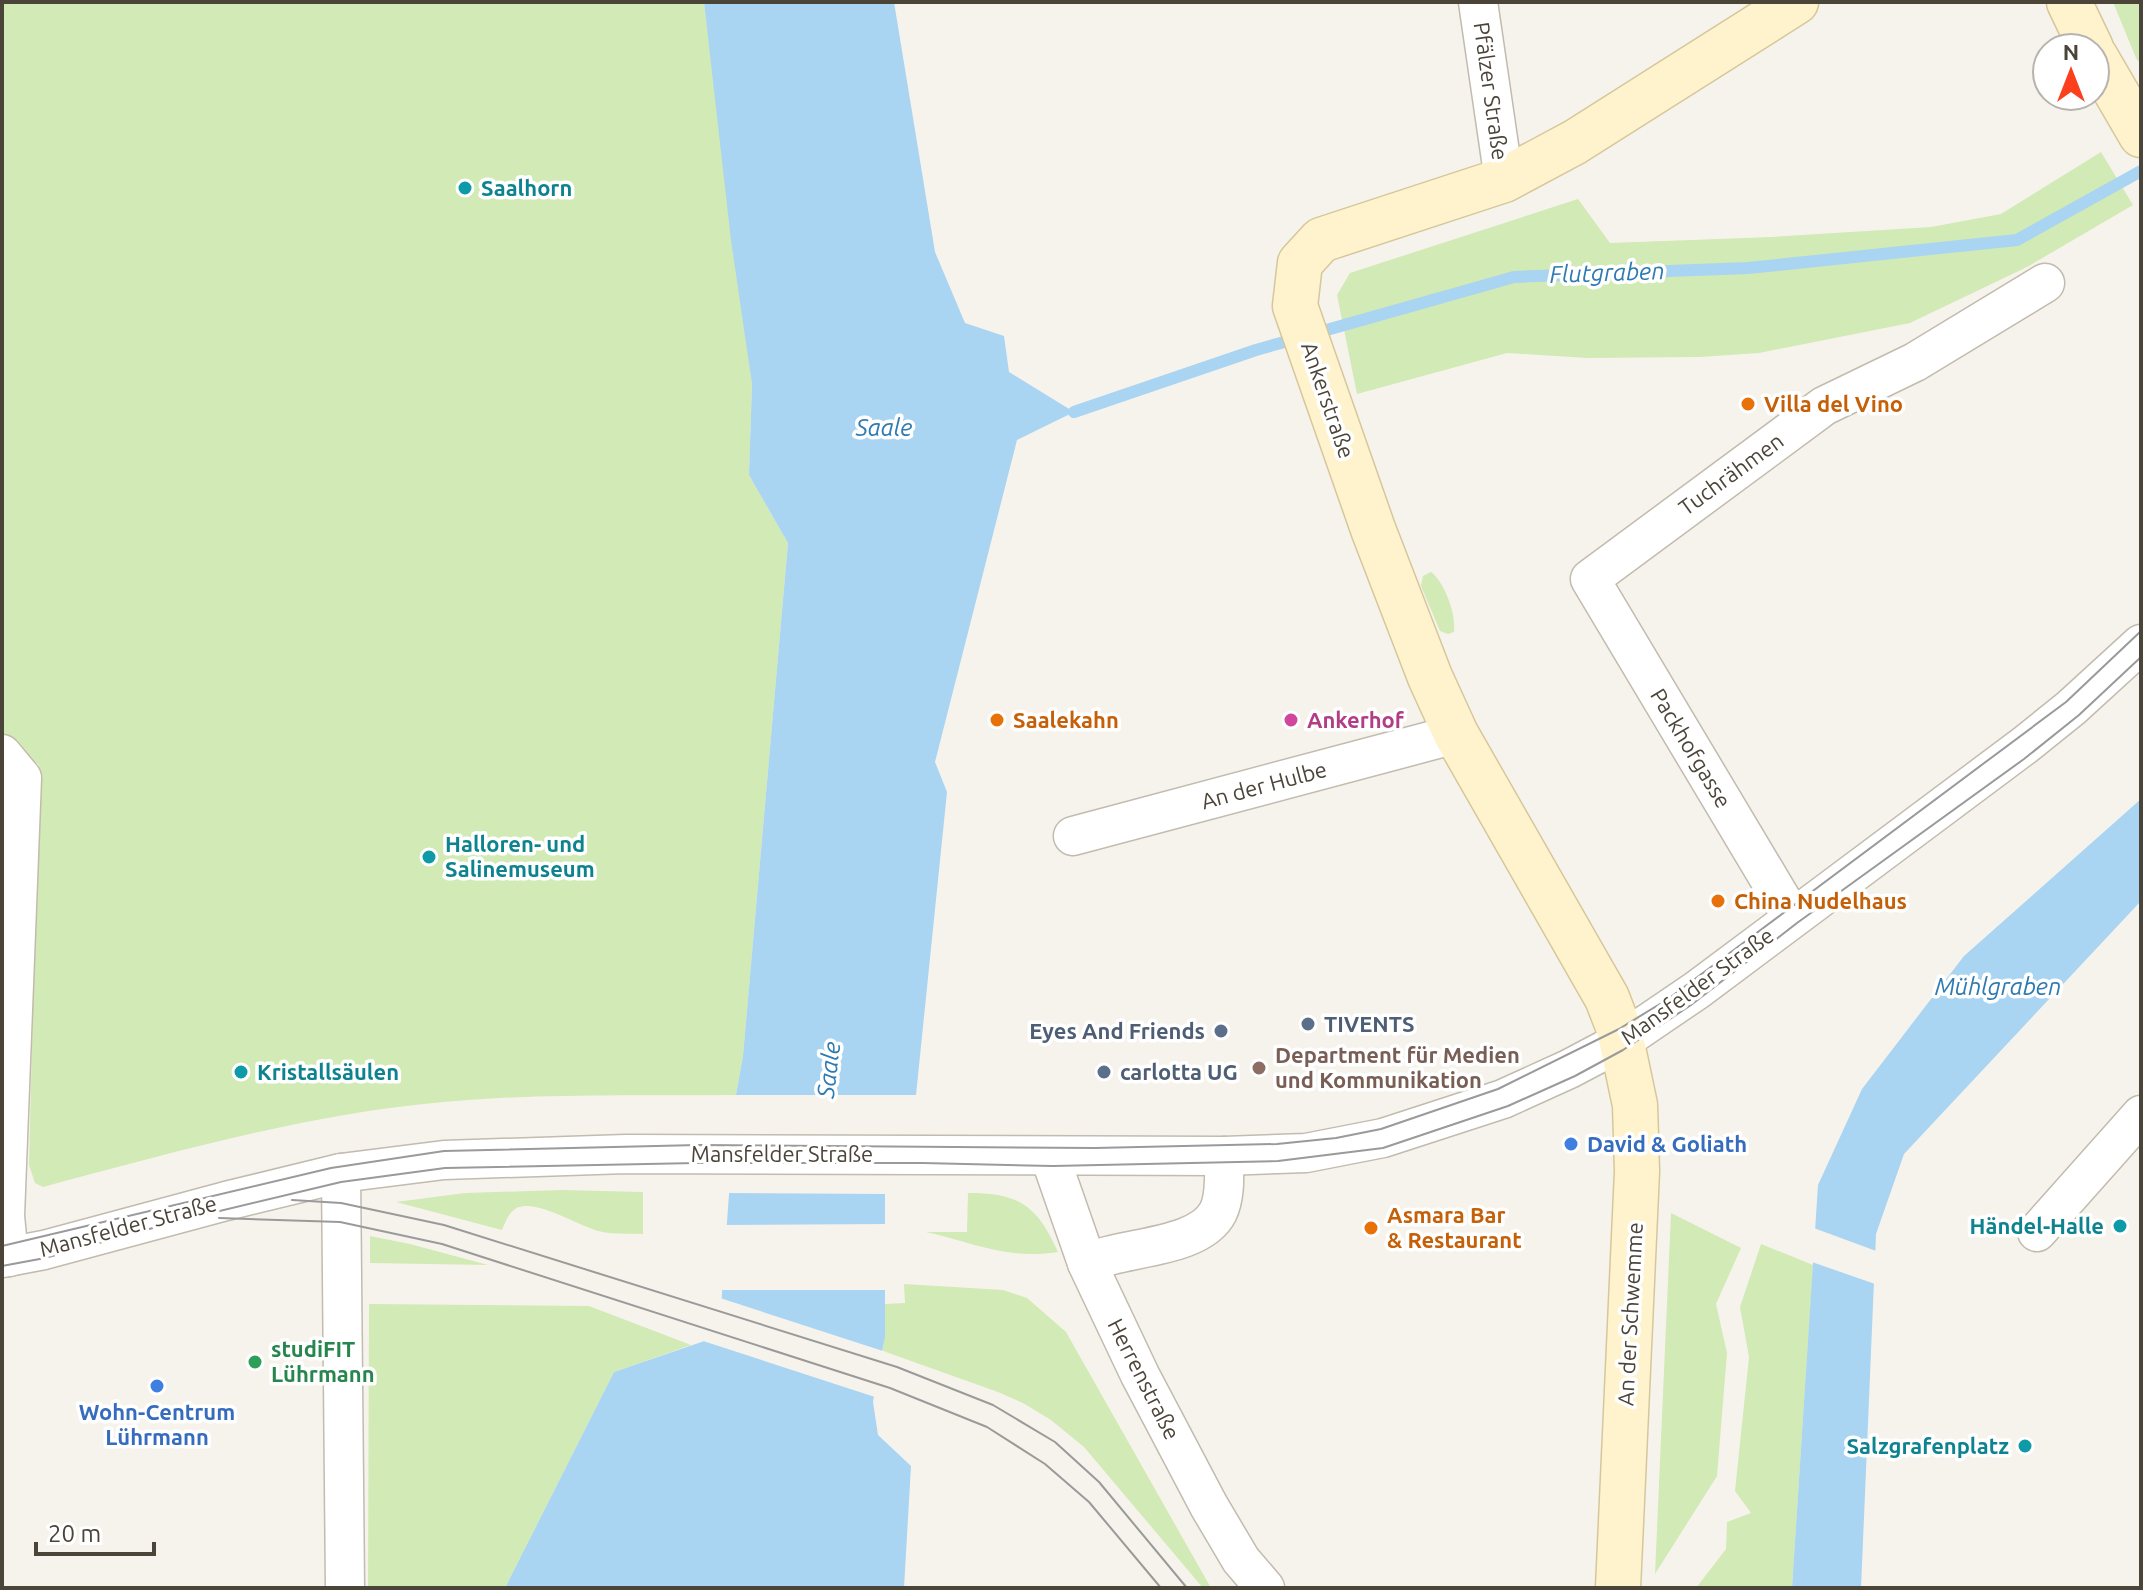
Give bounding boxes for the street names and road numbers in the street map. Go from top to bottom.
street label: Pfälzer Straße [1469,20,1514,162]
street label: Ankerstraße [1297,338,1360,461]
street label: Tuchrähmen [1674,427,1788,520]
street label: Packhofgasse [1646,684,1737,812]
street label: An der Hulbe [1198,756,1329,813]
street label: Mansfelder Straße [1616,922,1778,1049]
street label: Mansfelder Straße [691,1141,873,1166]
street label: Mansfelder Straße [37,1190,219,1261]
street label: An der Schwemme [1612,1221,1647,1406]
street label: Herrenstraße [1103,1314,1186,1443]

